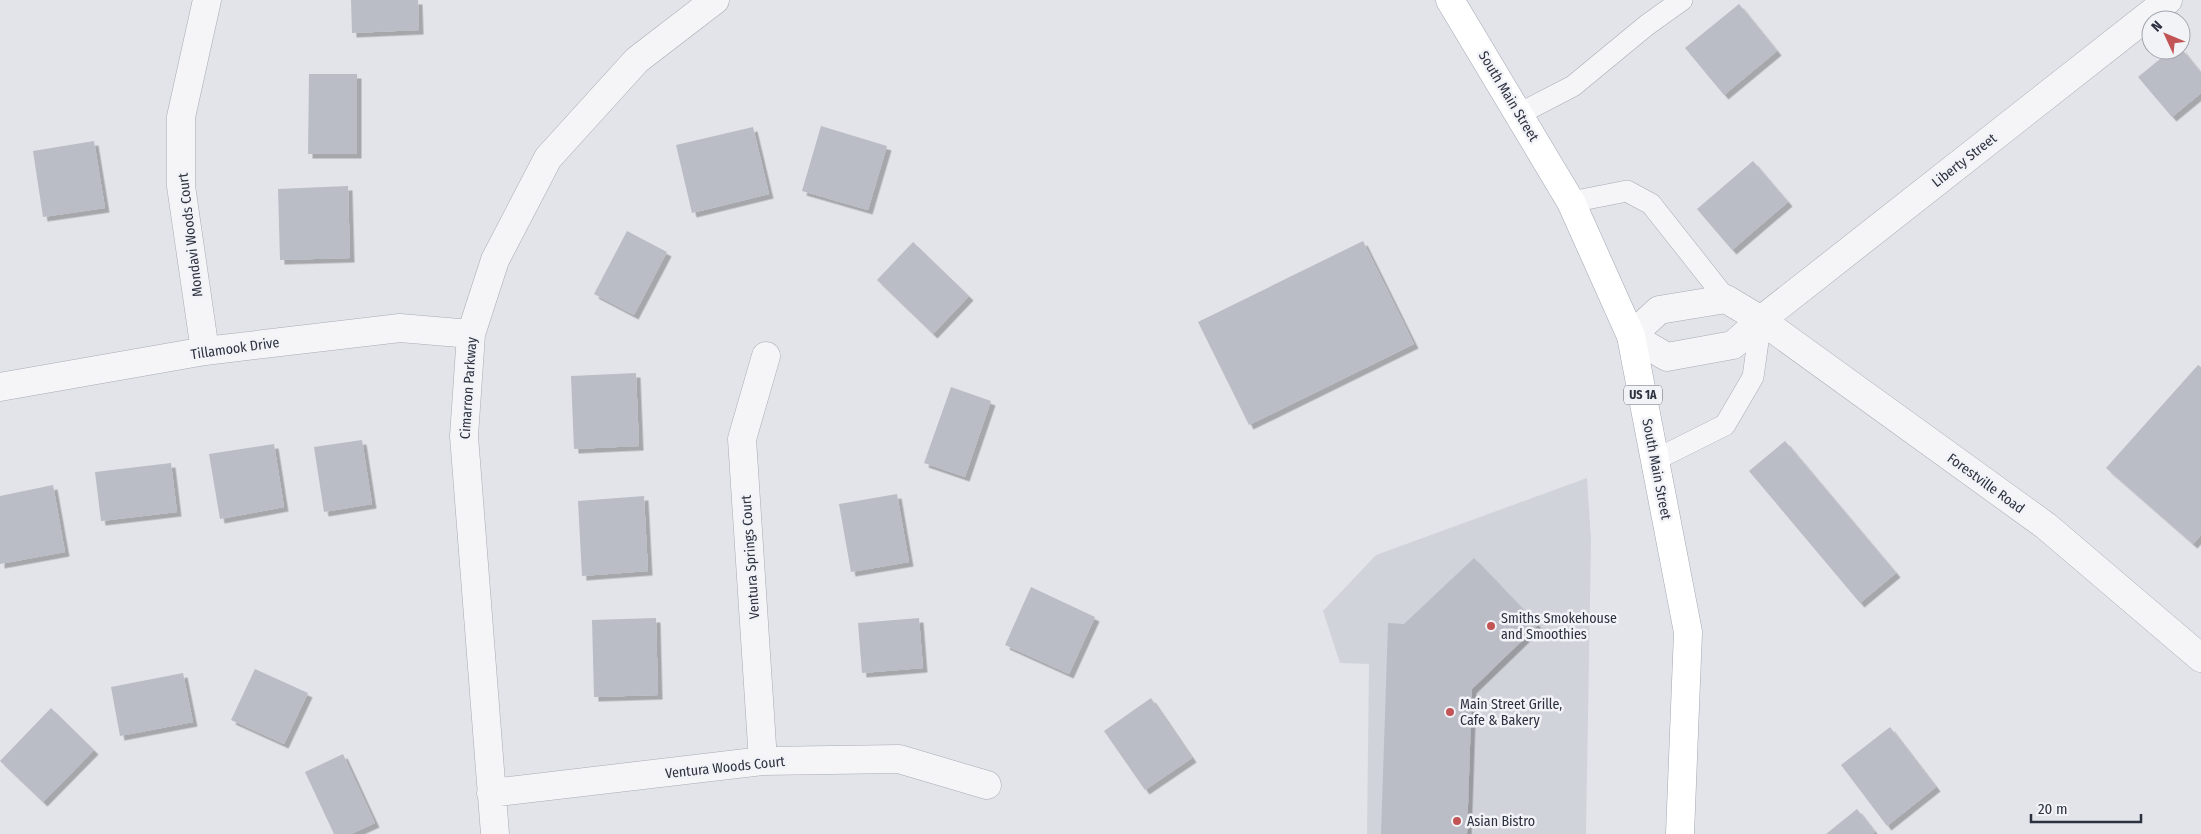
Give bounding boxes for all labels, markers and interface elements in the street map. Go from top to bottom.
north arrow [2141,10,2191,60]
text: N [2148,17,2166,35]
street label: South Main Street [1475,48,1542,145]
street label: Liberty Street [1929,130,2000,191]
street label: Mondavi Woods Court [174,172,207,298]
street label: Tillamook Drive [190,334,280,363]
street label: Cimarron Parkway [456,336,481,440]
road number: US 1A [1624,386,1662,404]
street label: South Main Street [1638,417,1675,521]
street label: Forestville Road [1944,450,2028,517]
street label: Ventura Springs Court [738,494,763,620]
place label: Smiths Smokehouse and Smoothies [1501,610,1617,643]
marker: Smiths Smokehouse and Smoothies [1485,620,1497,632]
place label: Main Street Grille, Cafe & Bakery [1460,696,1562,729]
marker: Main Street Grille, Cafe & Bakery [1444,706,1456,718]
street label: Ventura Woods Court [664,753,786,782]
scale bar [2031,792,2141,824]
text: 20 m [2038,800,2068,818]
place label: Asian Bistro [1467,813,1535,830]
marker: Asian Bistro [1451,815,1463,827]

